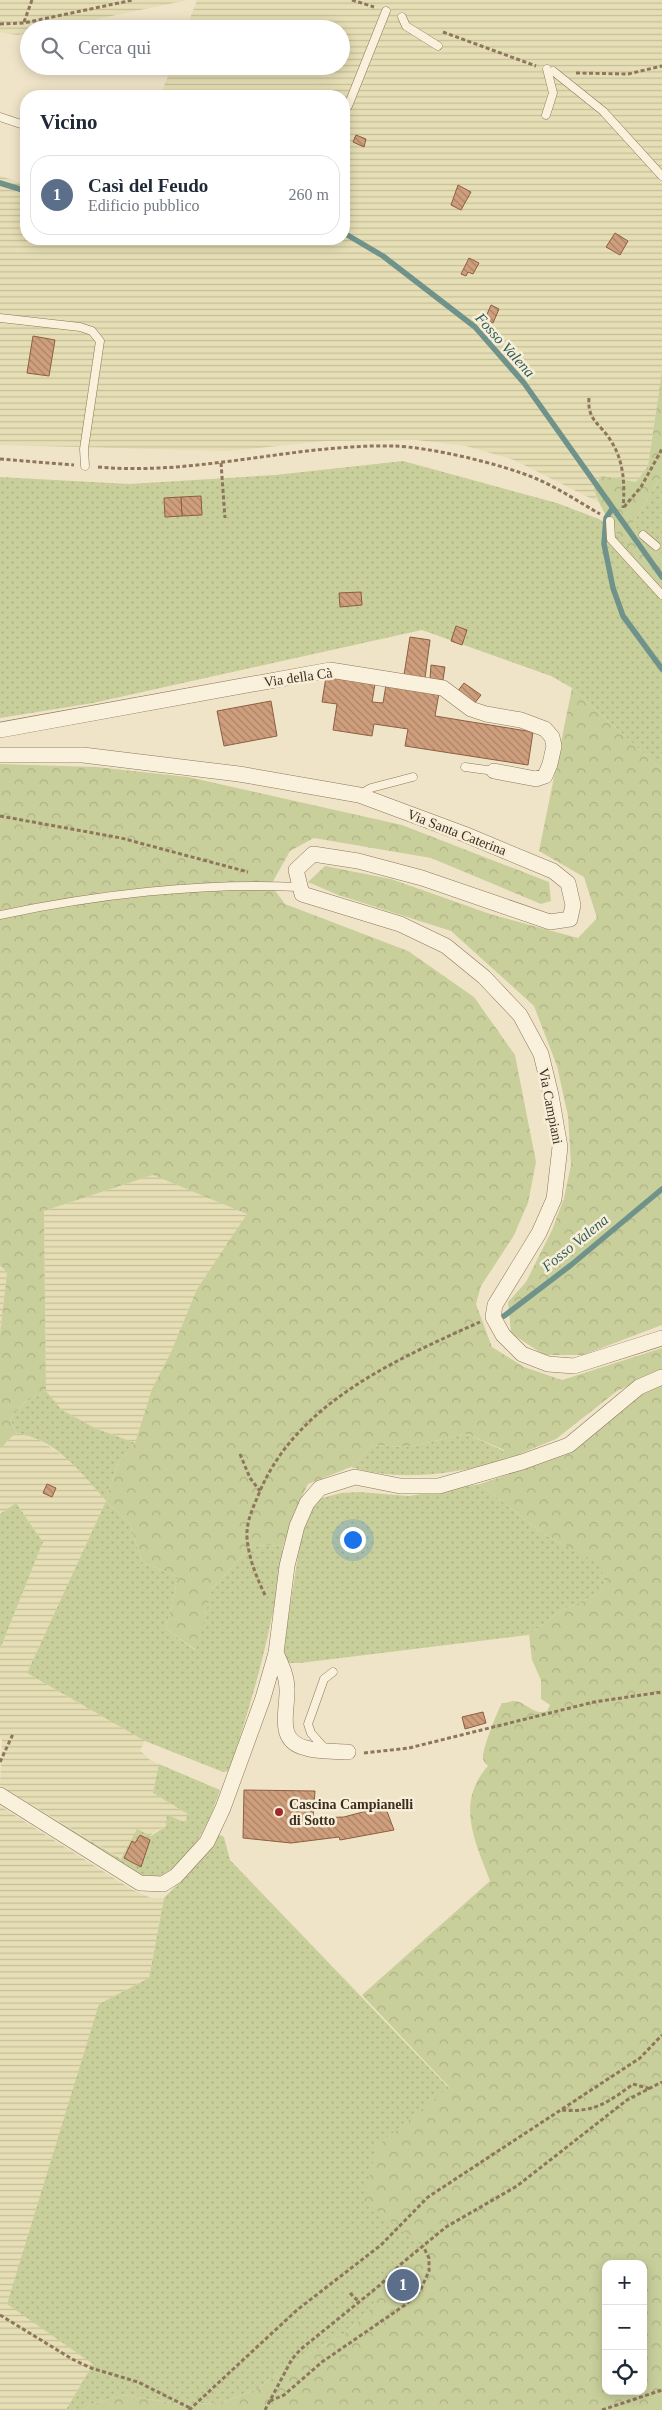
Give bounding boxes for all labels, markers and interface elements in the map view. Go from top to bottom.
search box [20,20,350,75]
icon: search [38,34,66,62]
text: Cerca qui [78,37,151,58]
text: Vicino [40,110,98,134]
text: Casì del Feudo [88,175,208,196]
text: 1 [53,186,61,203]
text: 260 m [289,186,329,203]
text: Edificio pubblico [88,197,200,214]
water label: Fosso Valena [471,309,538,380]
street label: Via della Cà [263,665,334,690]
street label: Via Santa Caterina [405,807,509,859]
street label: Via Campiani [536,1067,565,1146]
water label: Fosso Valena [538,1211,611,1275]
your location [340,1527,366,1553]
place label: Cascina Campianelli di Sotto [289,1797,413,1828]
marker: Cascina Campianelli di Sotto [273,1806,285,1818]
map controls [602,2260,647,2395]
button: + [602,2260,647,2305]
pin: 1 [387,2266,419,2304]
button: − [602,2305,647,2350]
button: locate [602,2350,647,2395]

